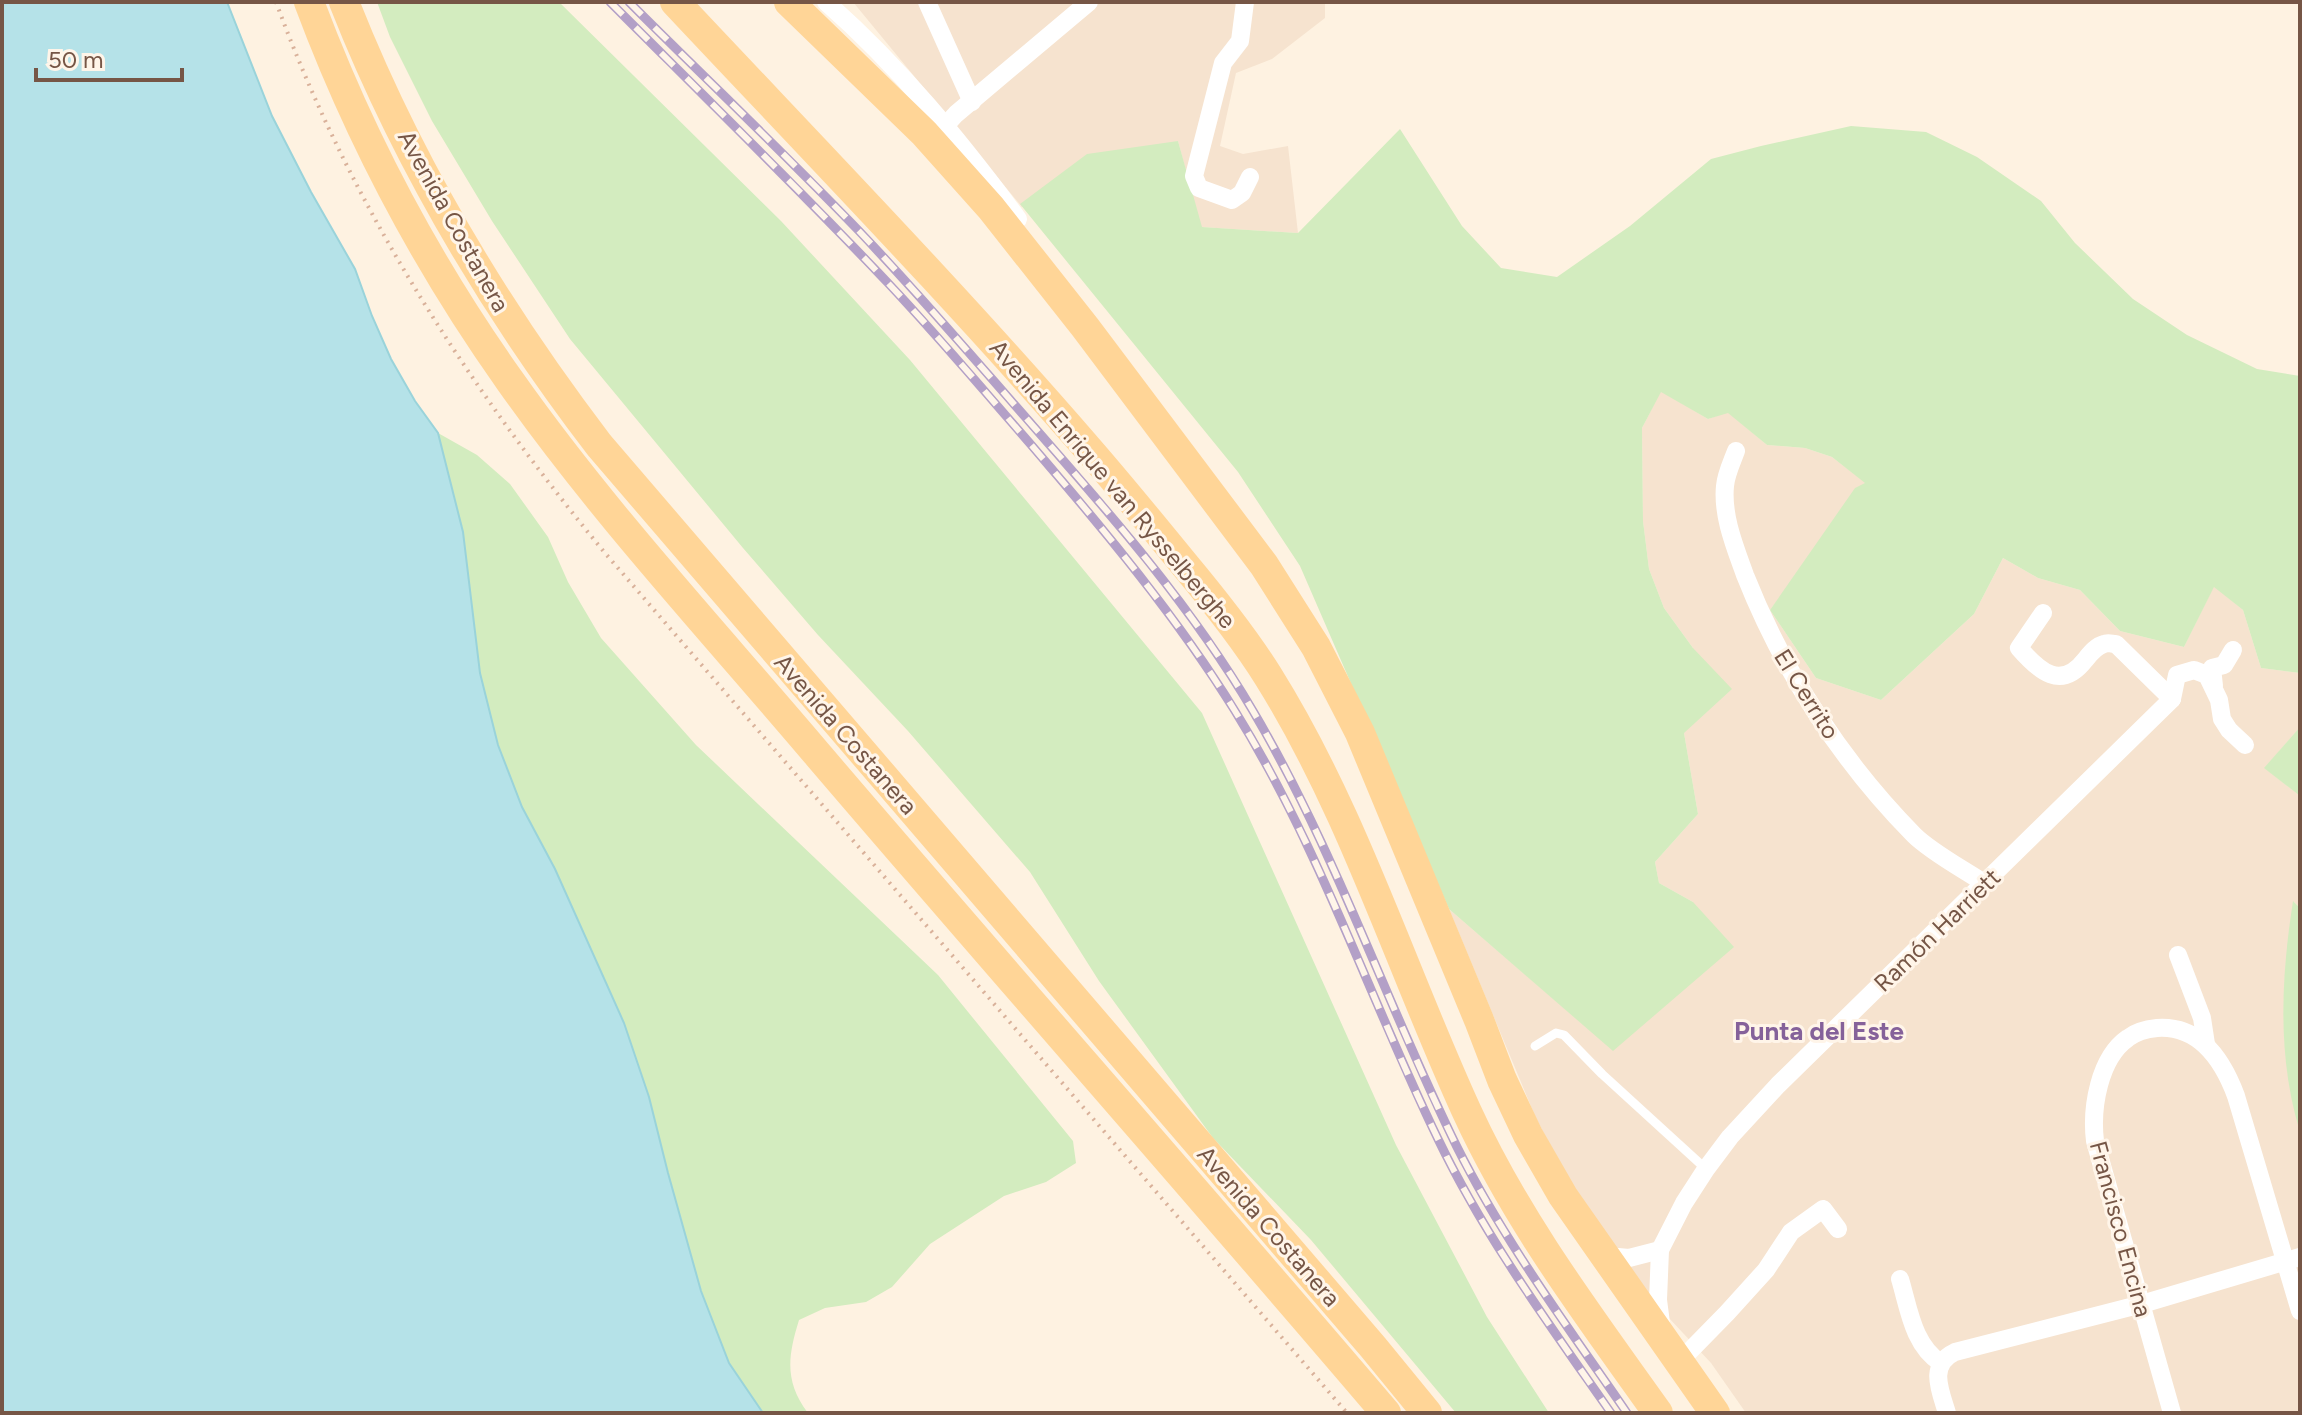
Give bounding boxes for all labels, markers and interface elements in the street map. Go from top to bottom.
scale bar [36,32,182,82]
text: 50 m [48,45,104,74]
street label: Avenida Costanera [392,125,516,317]
street label: Avenida Enrique van Rysselberghe [984,334,1242,634]
street label: El Cerrito [1768,644,1846,744]
street label: Avenida Costanera [768,648,924,820]
street label: Ramón Harriett [1868,863,2006,997]
district label: Punta del Este [1734,1015,1904,1047]
street label: Francisco Encina [2084,1138,2158,1320]
street label: Avenida Costanera [1191,1140,1347,1312]

